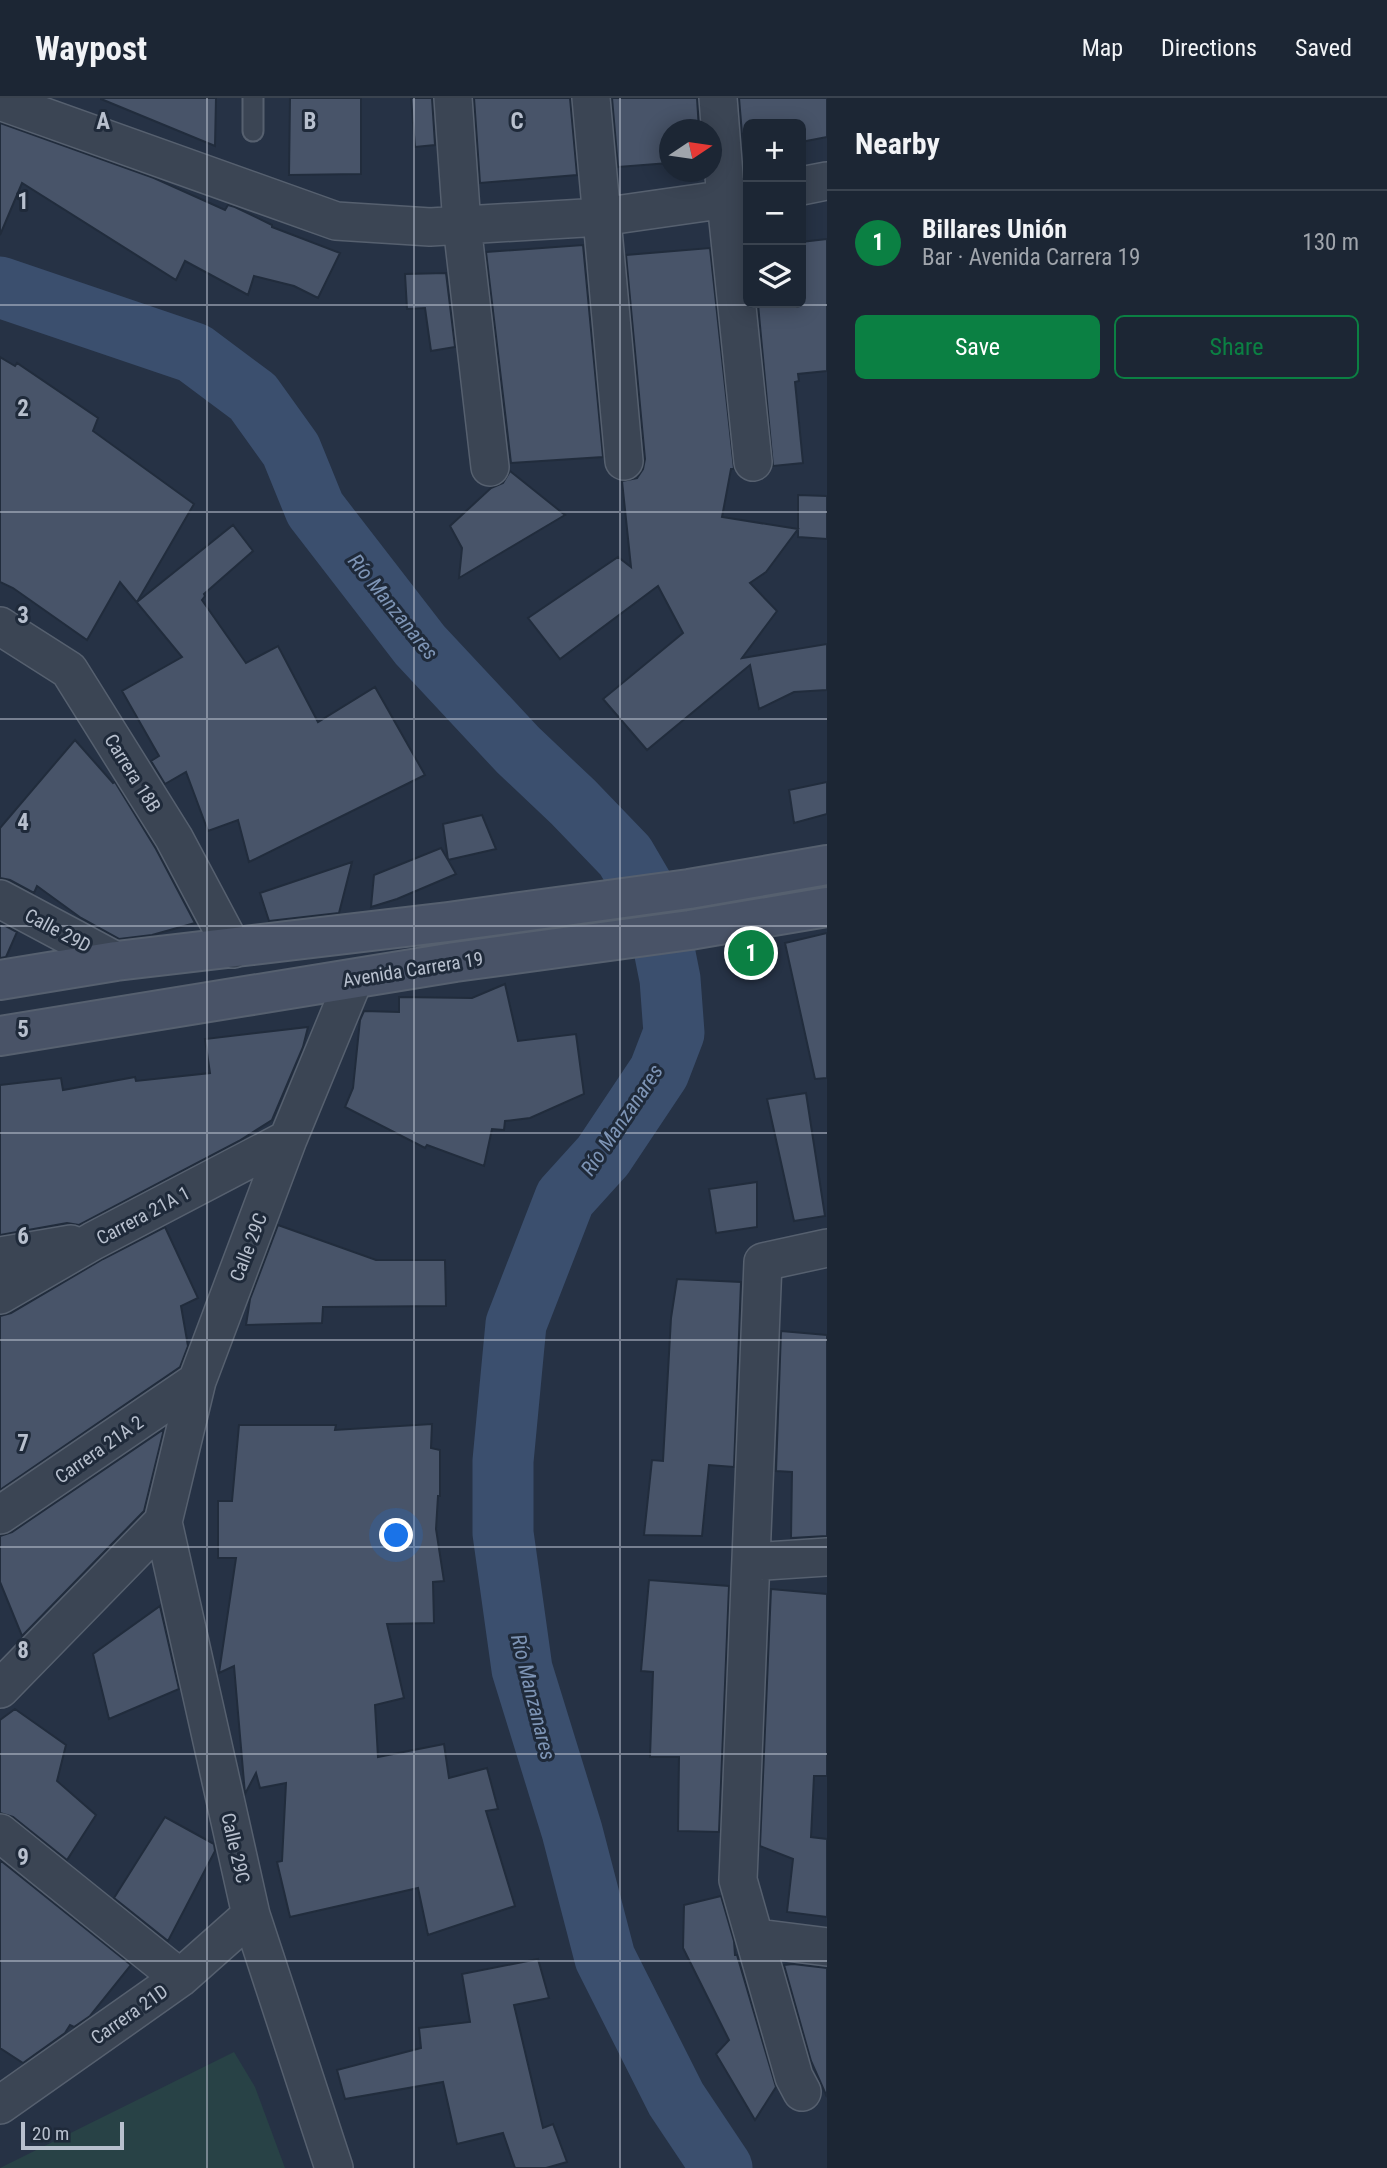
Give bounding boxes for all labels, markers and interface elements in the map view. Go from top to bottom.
text: Waypost [35,29,147,68]
text: Map [1082,34,1123,62]
text: Directions [1161,34,1257,62]
text: Saved [1295,34,1352,62]
text: A [96,108,110,135]
text: B [304,108,316,135]
text: C [510,108,524,135]
north arrow [659,119,722,182]
map controls [743,119,806,308]
button: + [743,119,806,182]
text: Nearby [855,126,940,161]
button: − [743,182,806,245]
text: 1 [17,188,29,215]
text: Billares Unión [922,214,1067,244]
text: 1 [872,229,884,256]
text: 130 m [1302,229,1359,256]
text: Bar · Avenida Carrera 19 [922,244,1140,271]
button: layers [743,245,806,308]
button: Save [855,315,1100,379]
button: Share [1114,315,1359,379]
text: 2 [17,395,29,422]
water label: Río Manzanares [343,549,443,665]
text: 3 [17,602,29,629]
street label: Carrera 18B [99,730,166,817]
text: 4 [17,809,29,836]
street label: Calle 29D [21,904,95,957]
pin: 1 [728,927,774,979]
street label: Avenida Carrera 19 [341,947,485,992]
text: 5 [17,1016,29,1043]
water label: Río Manzanares [576,1060,668,1180]
street label: Carrera 21A 1 [93,1181,194,1250]
street label: Calle 29C [225,1210,272,1285]
text: 6 [17,1223,29,1250]
street label: Carrera 21A 2 [51,1411,148,1488]
text: 7 [17,1430,29,1457]
your location [379,1518,413,1552]
water label: Río Manzanares [506,1632,560,1762]
text: 8 [17,1637,29,1664]
street label: Calle 29C [216,1811,255,1885]
text: 9 [17,1844,29,1871]
street label: Carrera 21D [86,1980,172,2049]
scale bar [21,2119,124,2151]
text: 20 m [32,2122,69,2145]

